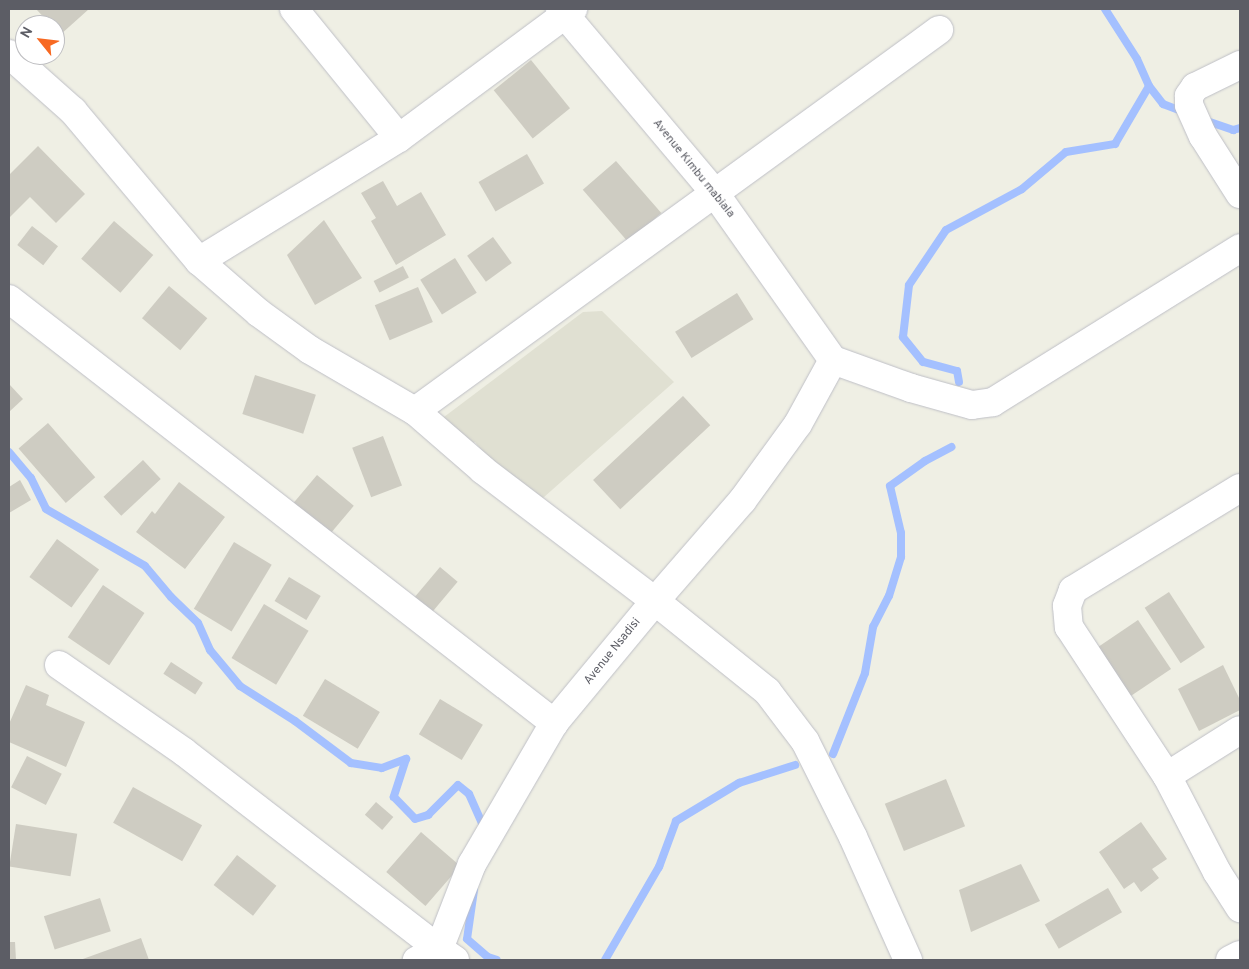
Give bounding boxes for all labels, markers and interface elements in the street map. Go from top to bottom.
north arrow [15,15,65,65]
text: N [17,24,37,41]
street label: Avenue Kimbu mabiala [649,117,737,221]
street label: Avenue Nsadisi [582,616,644,688]

